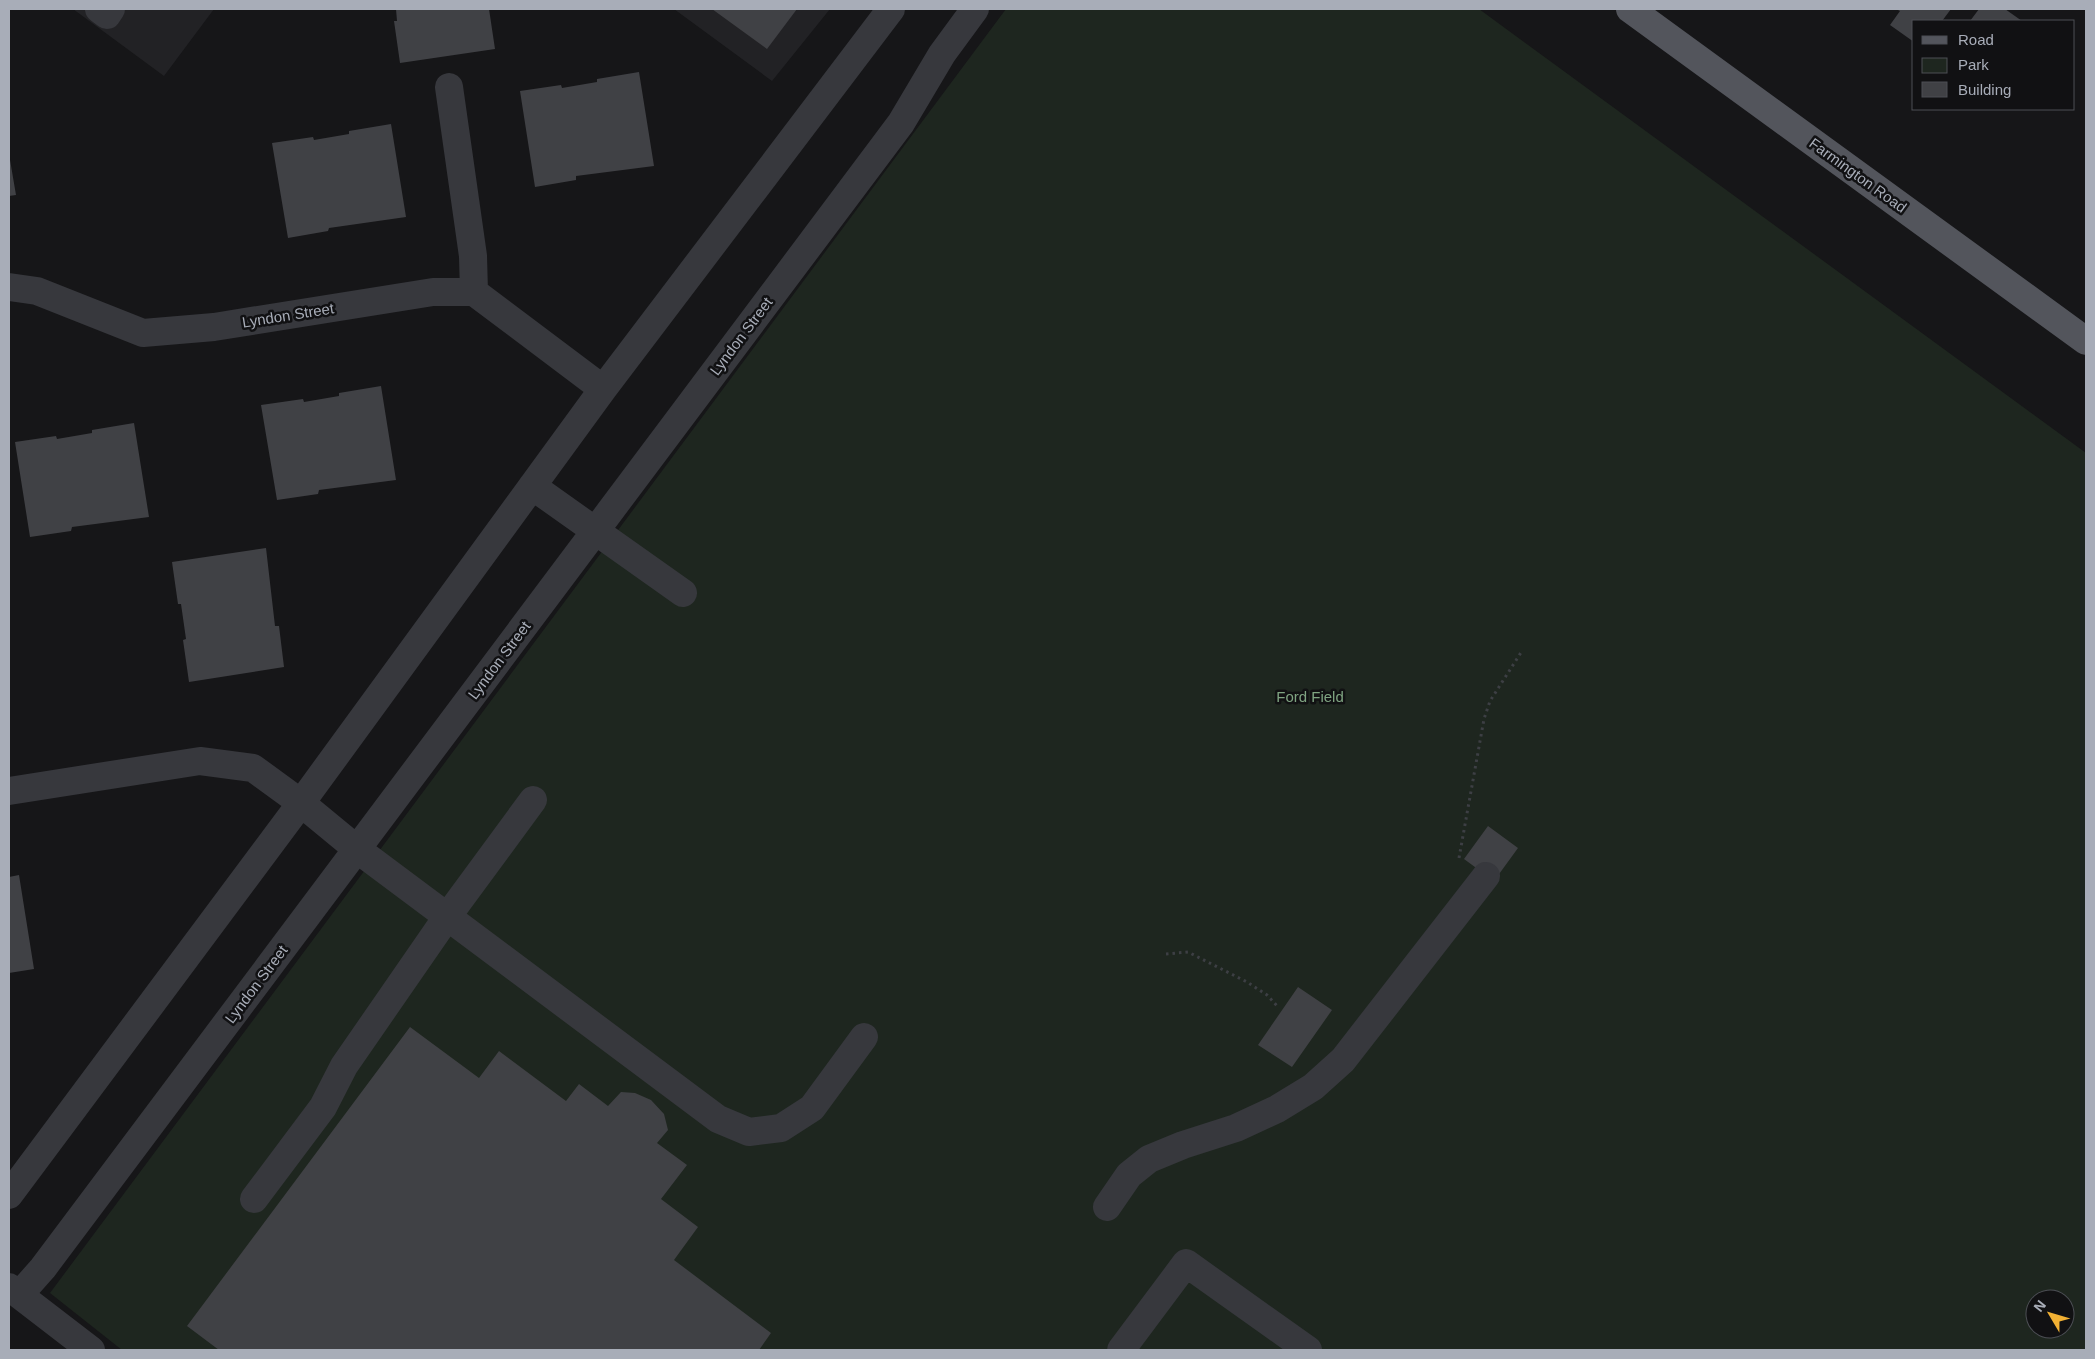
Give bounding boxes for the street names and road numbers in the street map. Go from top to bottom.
street label: Farmington Road [1806,134,1910,216]
street label: Lyndon Street [706,293,776,378]
street label: Lyndon Street [241,299,336,331]
street label: Lyndon Street [464,617,534,702]
street label: Lyndon Street [221,941,291,1026]

